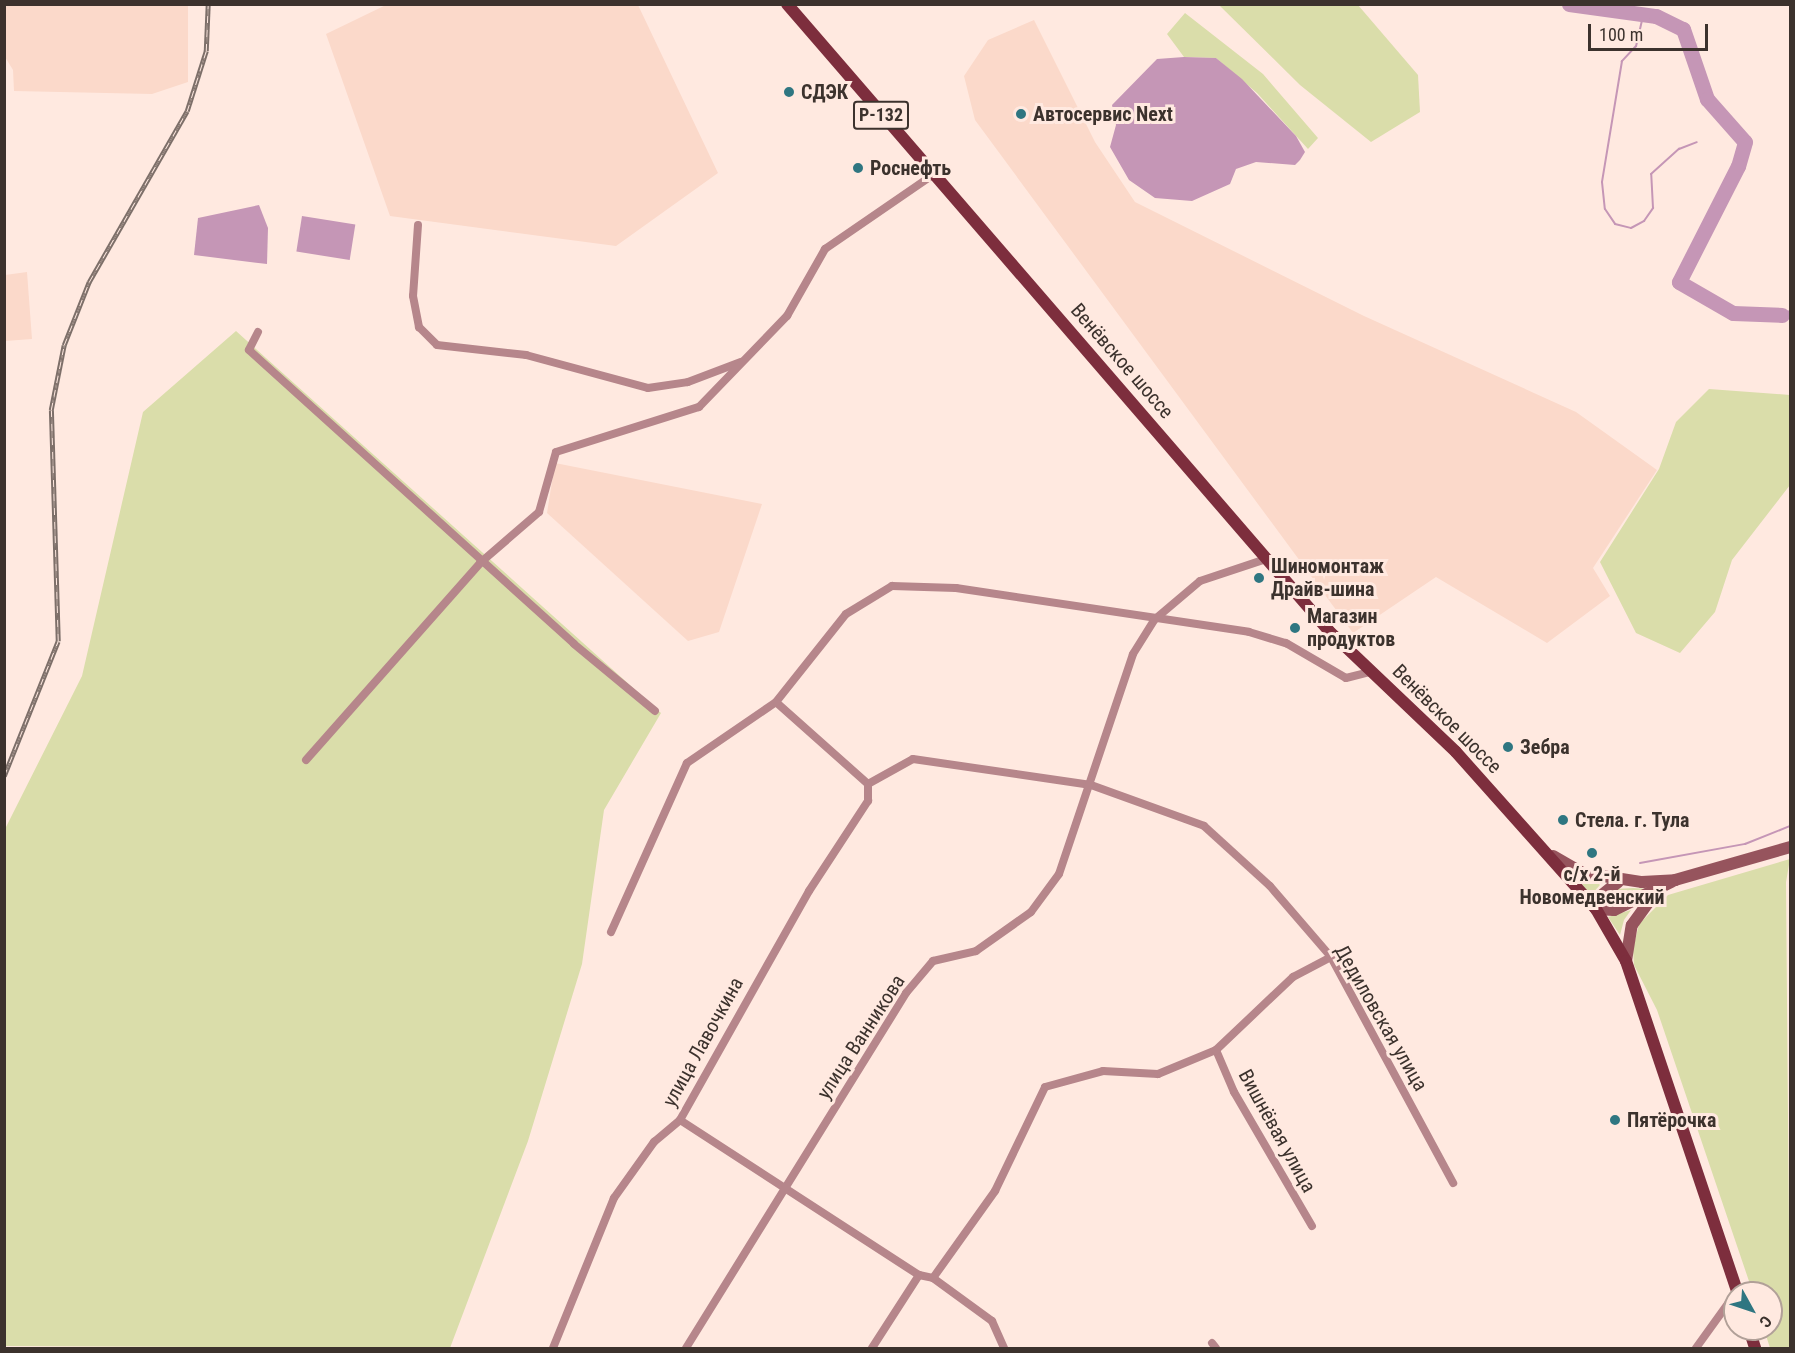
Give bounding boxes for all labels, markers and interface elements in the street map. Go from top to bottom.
scale bar [1591,12,1711,50]
text: 100 m [1599,24,1643,45]
place label: СДЭК [801,80,848,104]
marker: СДЭК [782,85,796,99]
road number: Р-132 [852,100,910,130]
place label: Автосервис Next [1033,102,1173,126]
marker: Автосервис Next [1014,107,1028,121]
place label: Роснефть [870,156,951,180]
marker: Роснефть [851,161,865,175]
street label: Венёвское шоссе [1066,299,1178,423]
place label: Шиномонтаж Драйв-шина [1271,554,1384,601]
marker: Шиномонтаж Драйв-шина [1252,571,1266,585]
place label: Магазин продуктов [1307,604,1395,651]
marker: Магазин продуктов [1288,621,1302,635]
street label: Венёвское шоссе [1387,659,1507,779]
place label: Зебра [1520,735,1570,759]
marker: Зебра [1501,740,1515,754]
place label: Стела. г. Тула [1575,808,1690,832]
marker: Стела. г. Тула [1556,813,1570,827]
marker: с/х 2-й Новомедвенский [1585,846,1599,860]
place label: с/х 2-й Новомедвенский [1519,862,1665,909]
street label: Дедиловская улица [1329,941,1433,1095]
street label: улица Ванникова [812,970,910,1104]
street label: улица Лавочкина [658,973,748,1111]
street label: Вишнёвая улица [1233,1065,1321,1197]
place label: Пятёрочка [1627,1108,1716,1132]
marker: Пятёрочка [1608,1113,1622,1127]
north arrow [1723,1281,1783,1341]
text: С [1755,1312,1776,1331]

